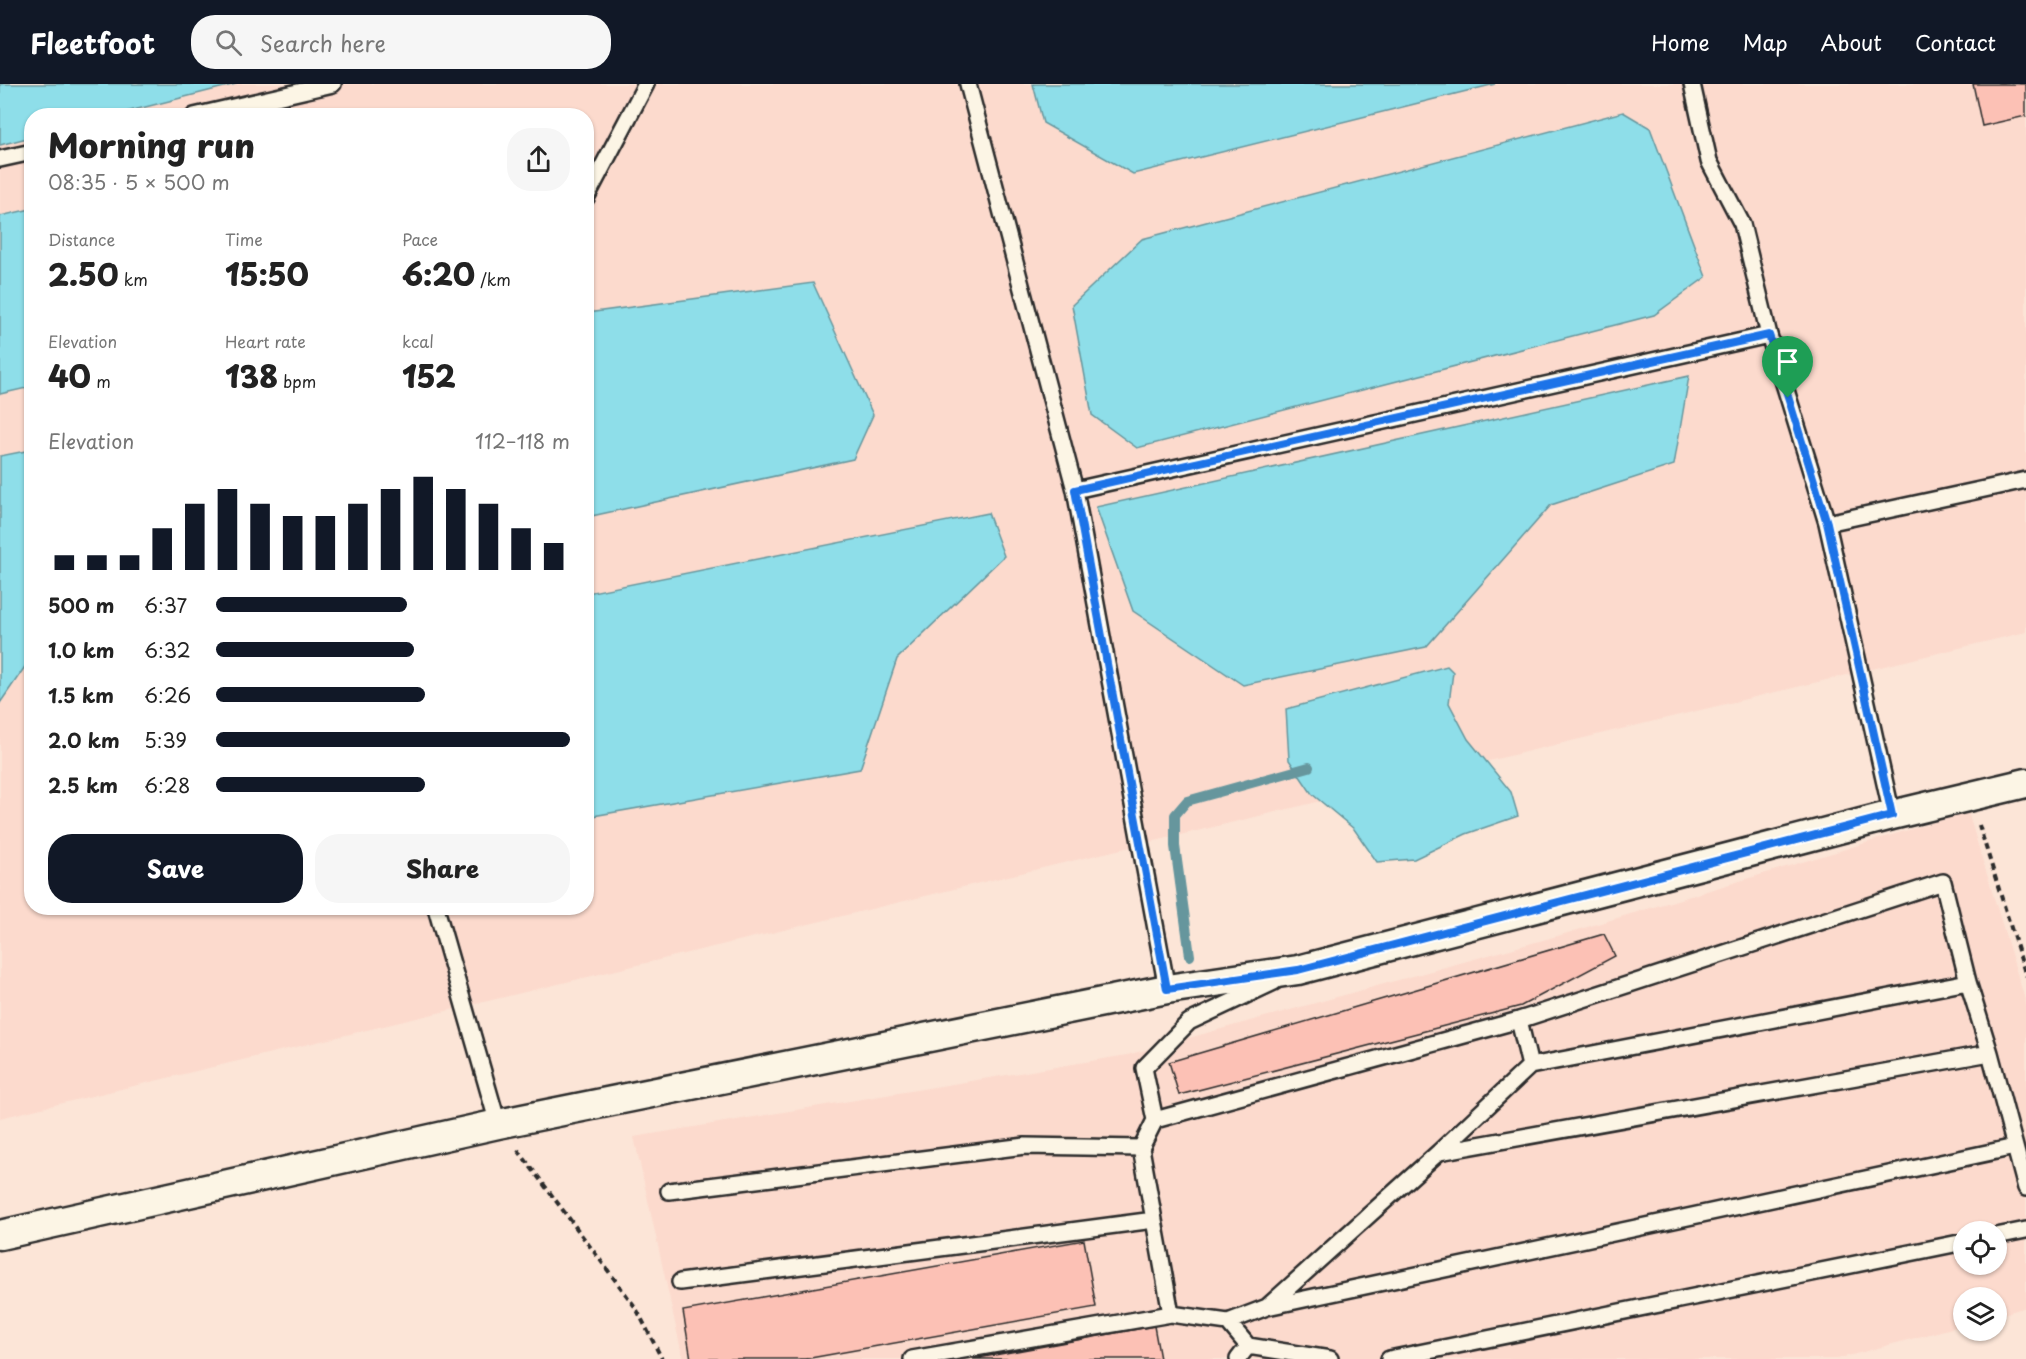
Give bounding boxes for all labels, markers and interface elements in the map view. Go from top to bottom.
search box [191,15,611,69]
text: Fleetfoot [30,21,155,64]
icon: search [212,26,245,59]
text: Search here [260,26,386,59]
text: Home [1651,26,1710,58]
text: Map [1743,26,1788,58]
text: About [1821,26,1882,58]
text: Contact [1915,26,1996,58]
text: Morning run [48,119,255,169]
button: share [507,128,570,191]
text: 08:35 · 5 × 500 m [48,167,230,197]
text: Distance [48,227,115,251]
text: Time [225,227,263,251]
text: Pace [402,227,438,251]
text: 2.50 [48,251,119,296]
text: 15:50 [225,251,309,296]
text: 6:20 [402,251,475,296]
text: km [119,267,148,291]
text: /km [475,267,511,291]
text: Elevation [48,329,117,353]
text: Heart rate [225,329,306,353]
text: kcal [402,329,434,353]
pin [1762,336,1813,398]
icon: arrive [1771,345,1804,378]
text: 40 [48,353,91,398]
text: 138 [225,353,278,398]
text: 152 [402,353,456,398]
text: m [91,369,111,393]
text: bpm [278,369,316,393]
text: Elevation [48,426,134,456]
text: 112–118 m [475,426,570,456]
text: 500 m [48,590,115,620]
text: 6:37 [144,590,187,620]
text: 1.0 km [48,635,115,665]
text: 6:32 [144,635,191,665]
text: 1.5 km [48,680,114,710]
text: 6:26 [144,680,191,710]
text: 2.0 km [48,725,120,755]
text: 5:39 [144,725,187,755]
text: 2.5 km [48,770,118,800]
text: 6:28 [144,770,190,800]
button: Save [48,834,303,903]
button: Share [315,834,570,903]
map controls [1953,1221,2007,1341]
button: locate [1953,1221,2007,1275]
button: layers [1953,1287,2007,1341]

